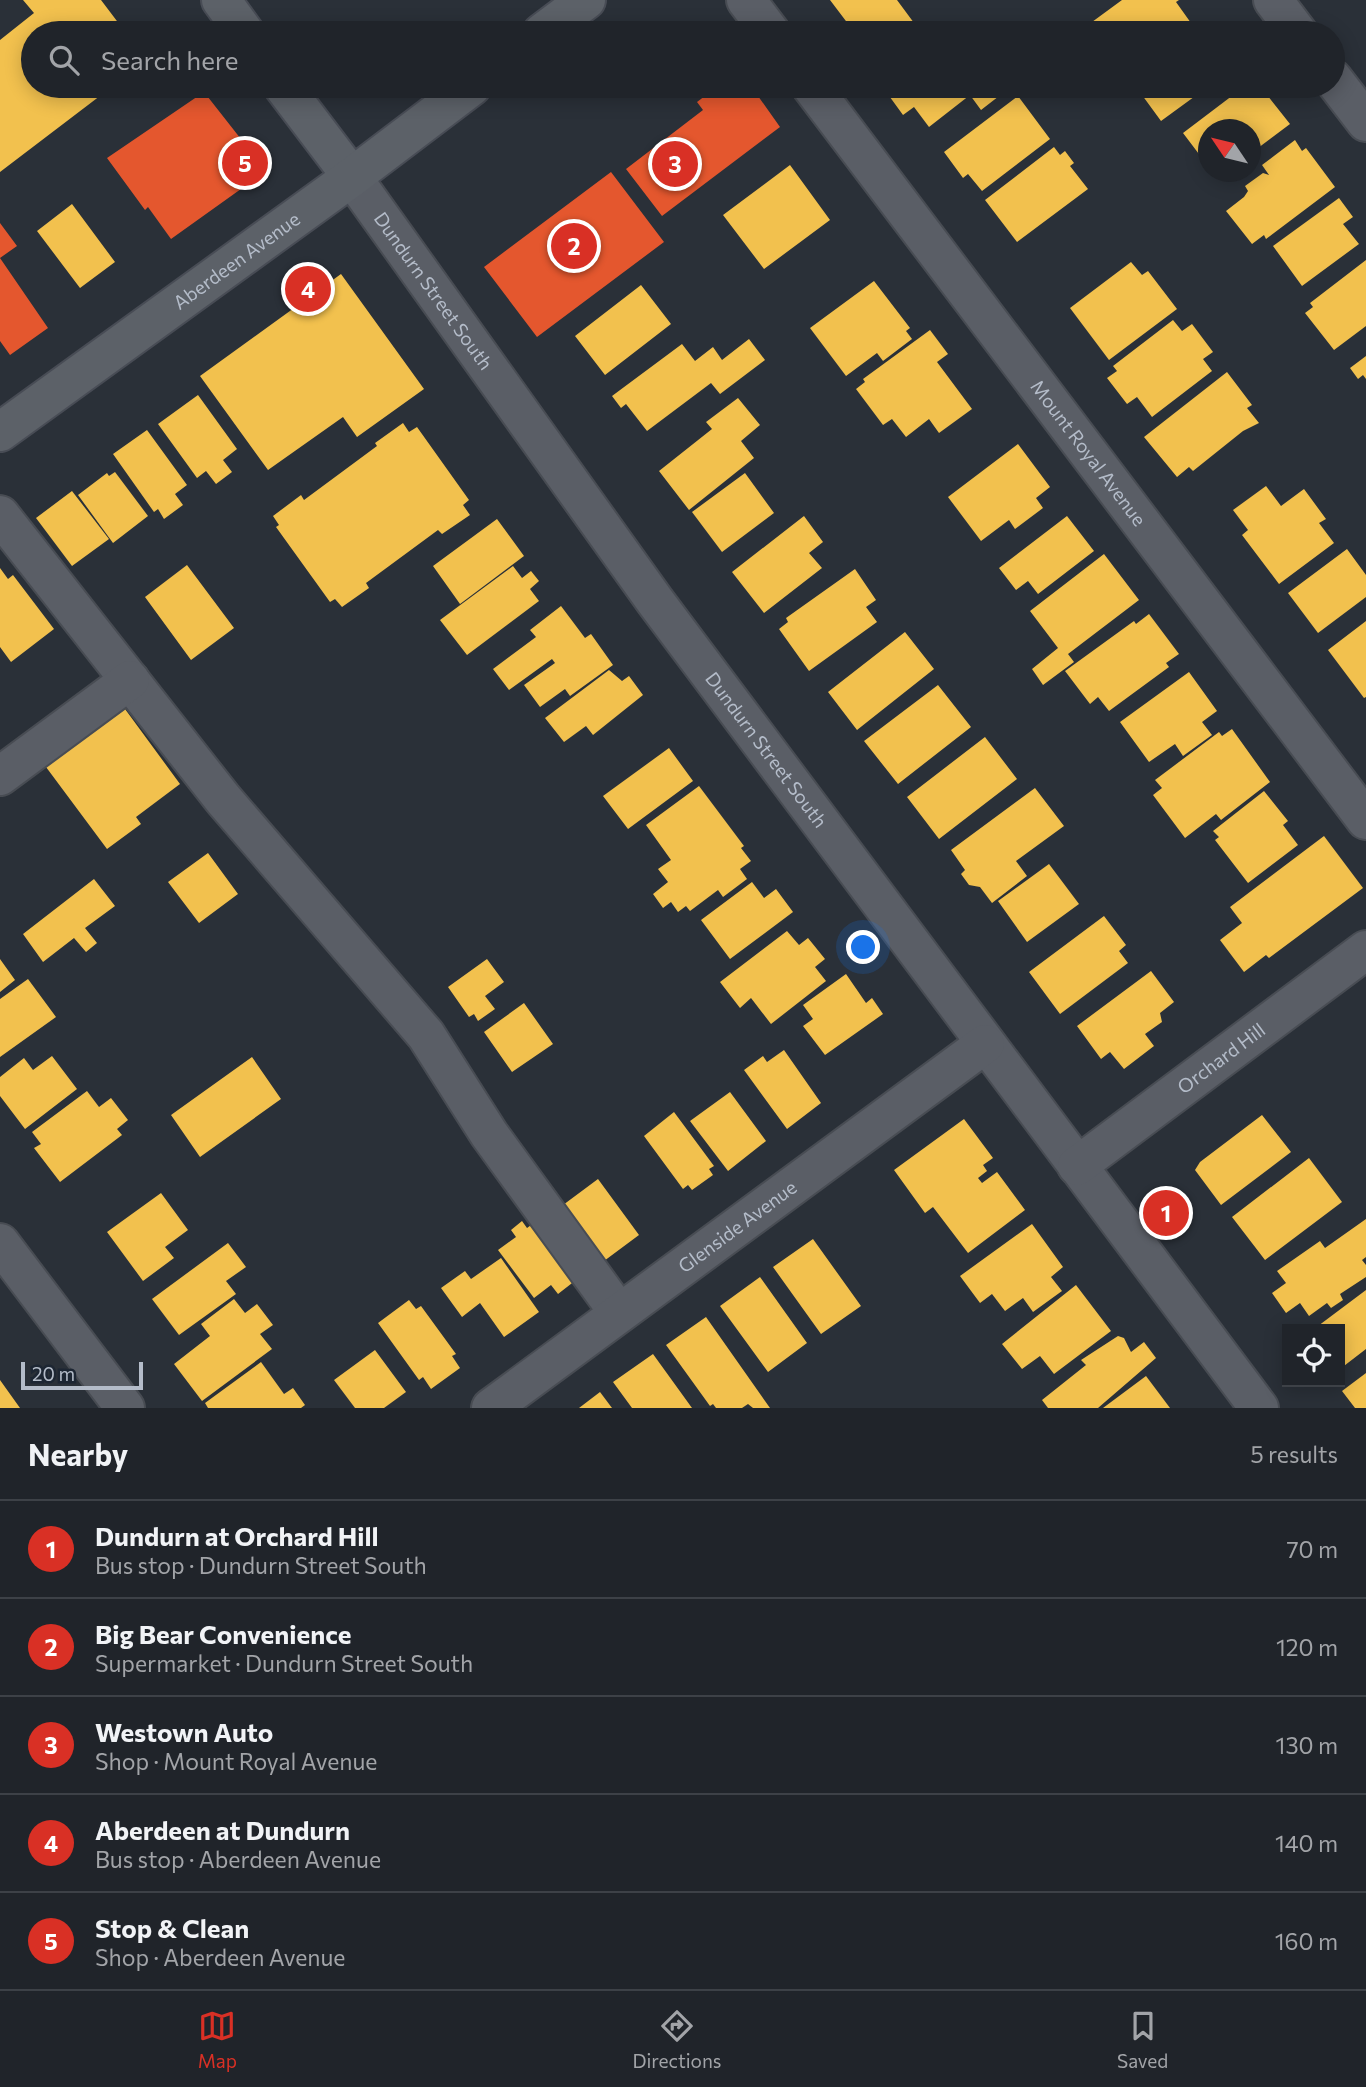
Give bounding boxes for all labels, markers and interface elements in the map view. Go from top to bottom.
search box [21,21,1345,98]
icon: search [45,41,83,79]
text: Search here [101,44,239,75]
north arrow [1198,119,1261,182]
pin: 5 [222,137,268,189]
pin: 3 [652,138,698,190]
street label: Aberdeen Avenue [168,207,304,314]
street label: Dundurn Street South [370,207,498,374]
pin: 2 [551,220,597,272]
pin: 4 [285,263,331,315]
street label: Mount Royal Avenue [1026,375,1151,530]
street label: Dundurn Street South [701,667,832,832]
your location [846,930,880,964]
street label: Orchard Hill [1172,1018,1269,1098]
street label: Glenside Avenue [673,1175,801,1277]
pin: 1 [1143,1187,1189,1239]
map controls [1282,1324,1345,1387]
button: locate [1282,1324,1345,1387]
scale bar [21,1359,144,1391]
text: 20 m [32,1362,75,1385]
text: Nearby [28,1435,128,1472]
text: 5 results [1250,1440,1338,1468]
text: Dundurn at Orchard Hill [95,1520,379,1551]
text: 1 [46,1535,56,1563]
text: 70 m [1286,1535,1338,1563]
text: Bus stop · Dundurn Street South [95,1551,427,1579]
text: Big Bear Convenience [95,1618,352,1649]
text: 2 [44,1633,58,1661]
text: 120 m [1276,1633,1338,1661]
text: Supermarket · Dundurn Street South [95,1649,473,1677]
text: Westown Auto [95,1716,273,1747]
text: 3 [44,1731,58,1759]
text: 130 m [1276,1731,1338,1759]
text: Shop · Mount Royal Avenue [95,1747,377,1775]
text: Aberdeen at Dundurn [95,1814,350,1845]
text: 4 [44,1829,58,1857]
text: 140 m [1275,1829,1338,1857]
text: Bus stop · Aberdeen Avenue [95,1845,381,1873]
text: Stop & Clean [95,1912,249,1943]
text: 5 [44,1927,58,1955]
text: 160 m [1275,1927,1338,1955]
text: Shop · Aberdeen Avenue [95,1943,345,1971]
tab: Map [198,2007,237,2072]
tab: Directions [632,2007,722,2072]
tab: Saved [1117,2007,1168,2072]

